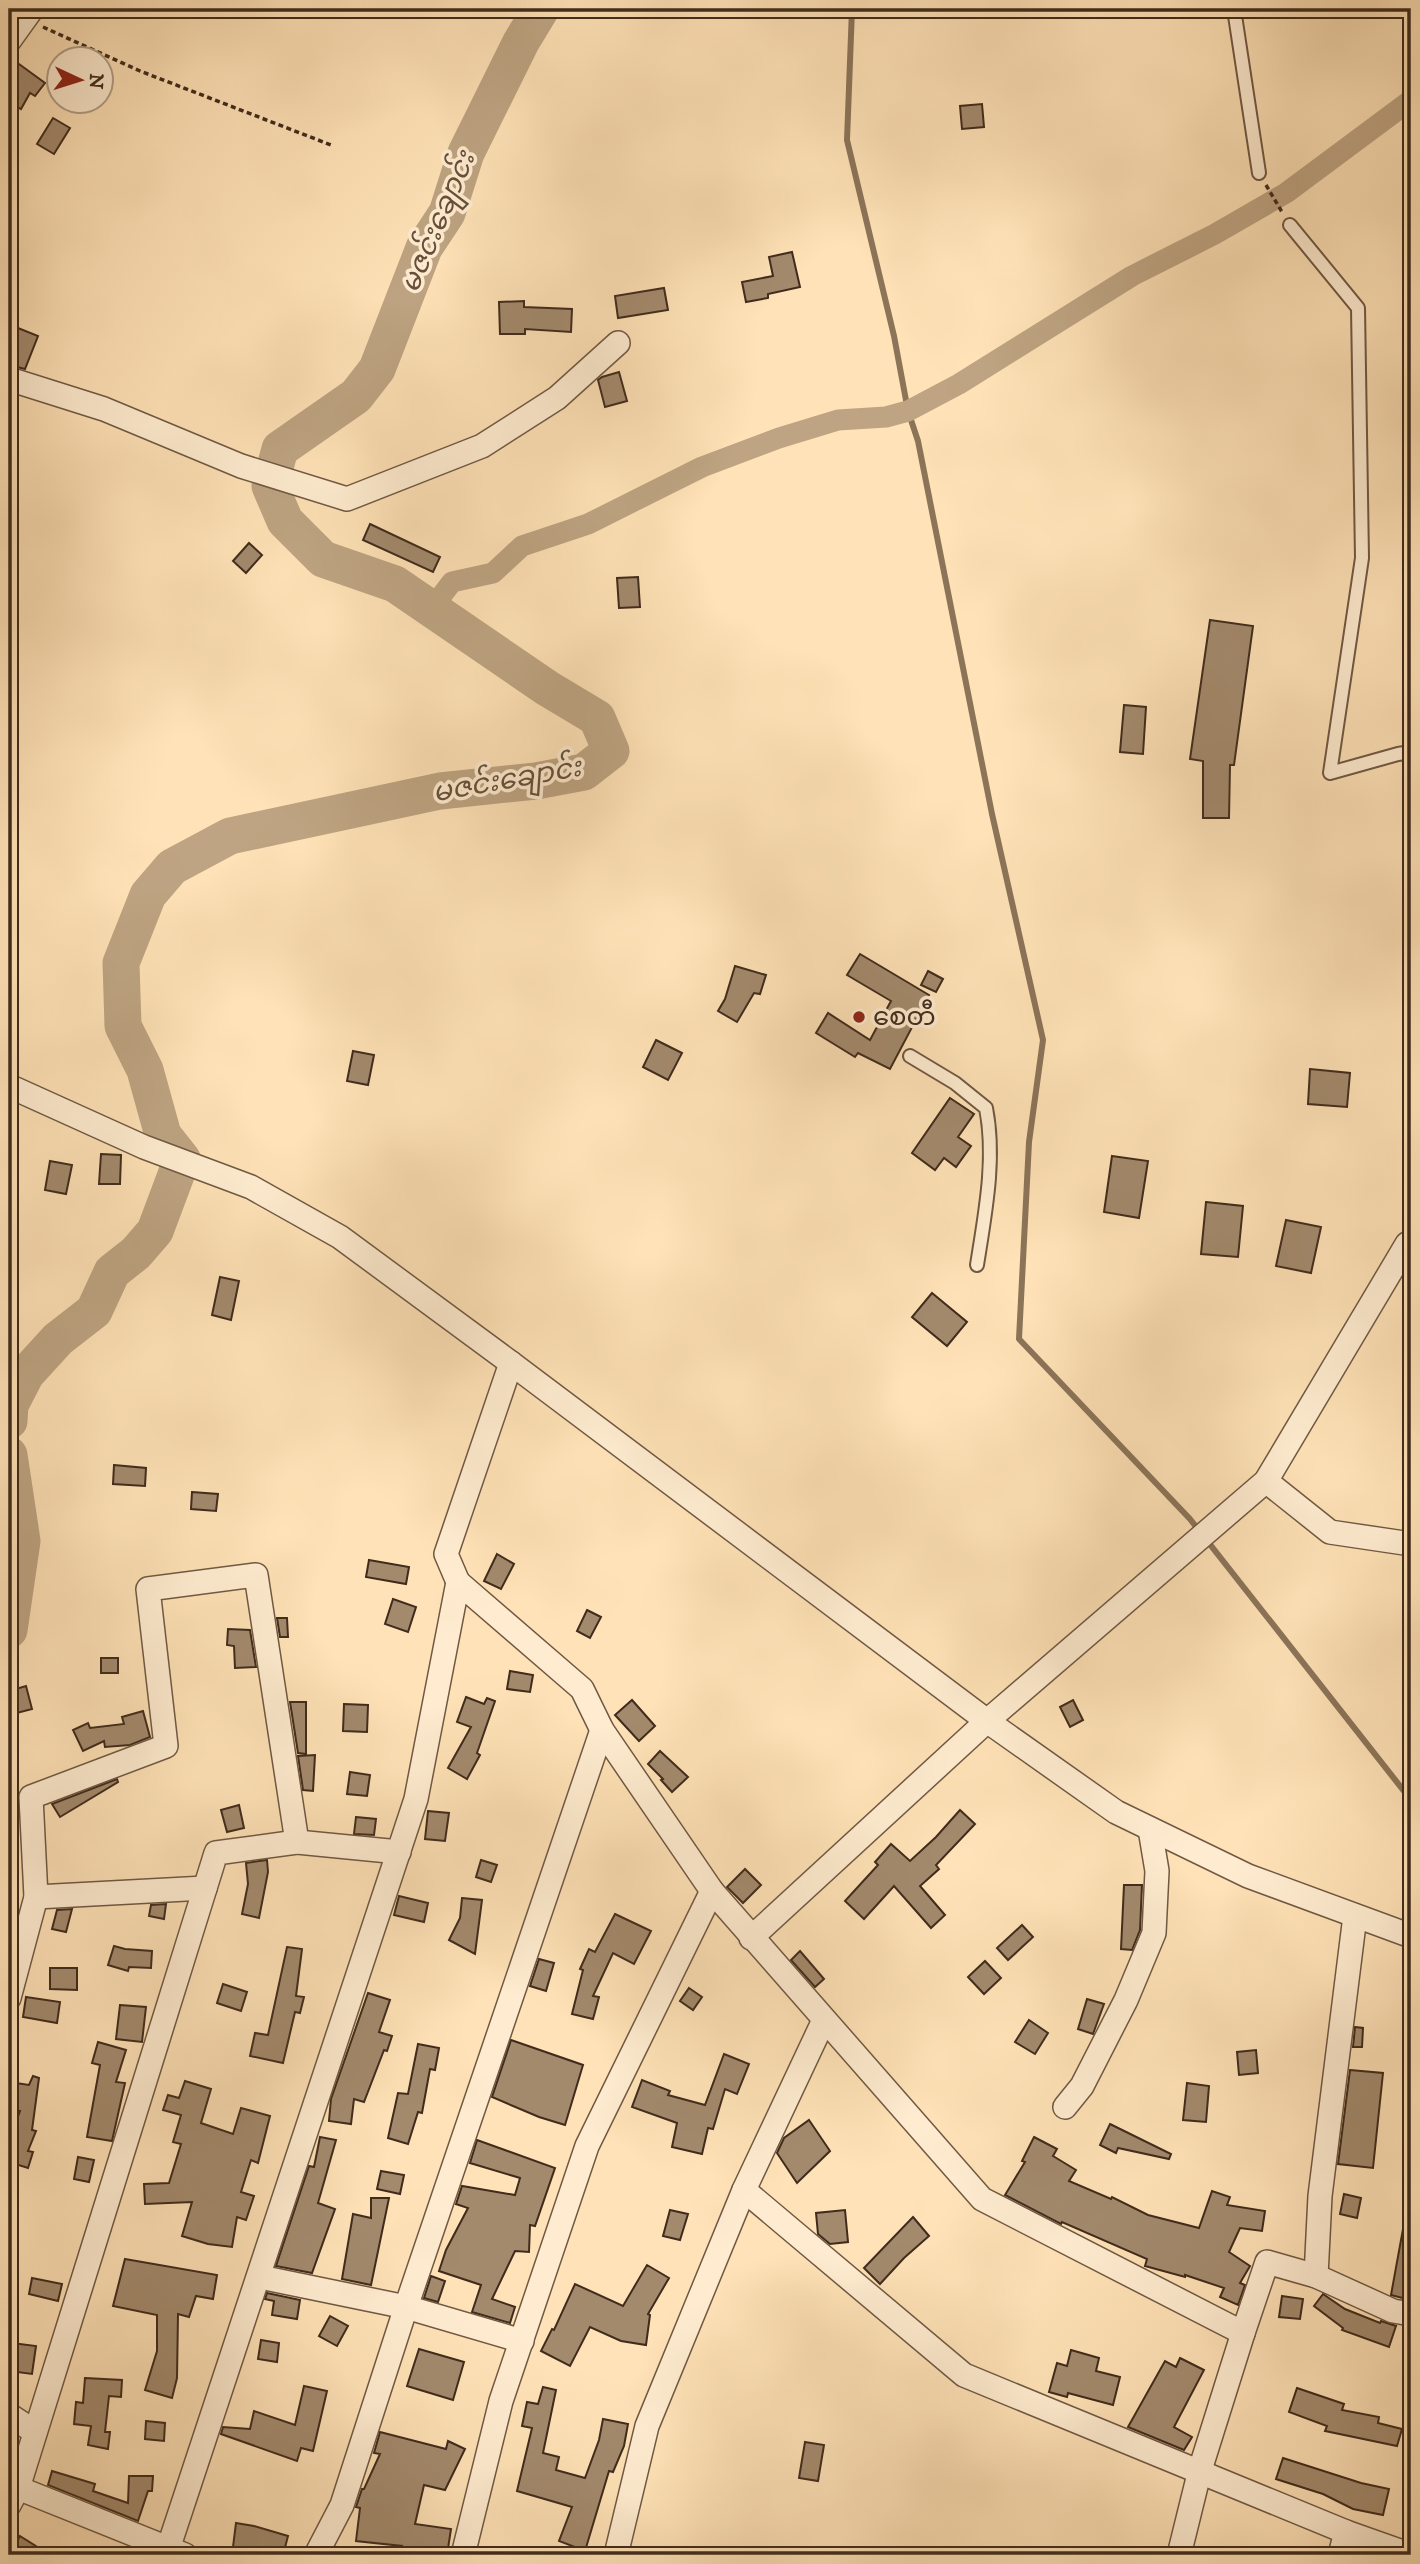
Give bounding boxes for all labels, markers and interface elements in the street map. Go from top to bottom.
north arrow [46,46,116,116]
text: N [83,72,107,90]
water label: မဇင်းချောင်း [390,143,489,300]
water label: မဇင်းချောင်း [430,746,587,815]
place label: စေတီ [873,999,936,1034]
marker: စေတီ [851,1009,867,1025]

